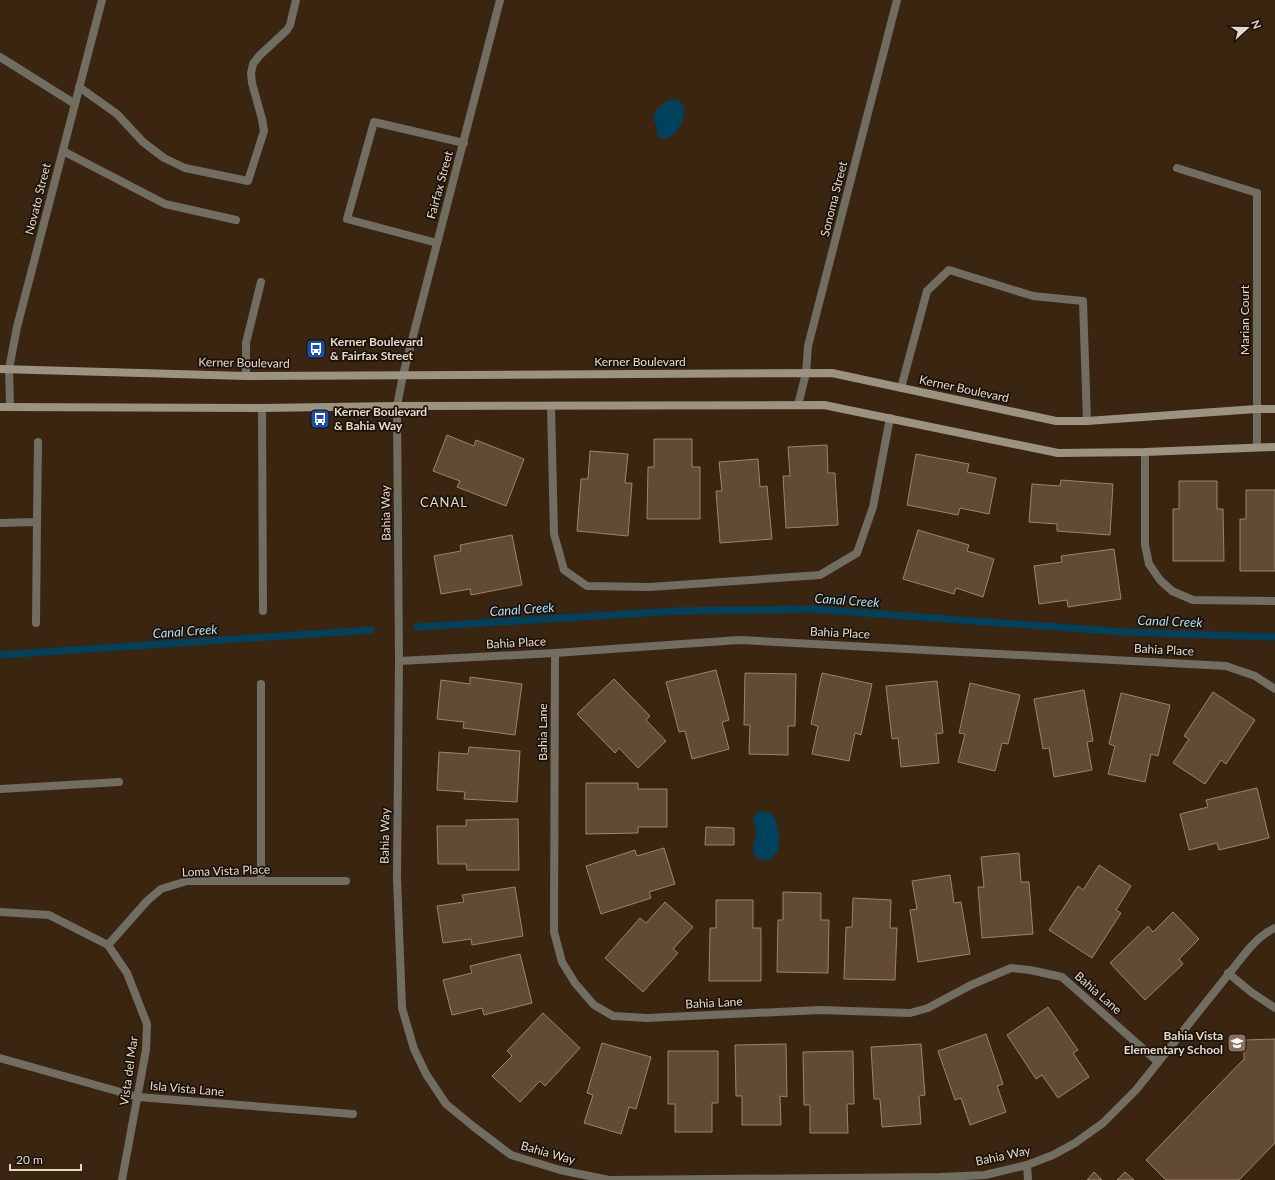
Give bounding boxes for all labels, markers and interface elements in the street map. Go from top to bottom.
north arrow [1227,8,1267,48]
text: N [1249,18,1264,31]
street label: Fairfax Street [423,148,456,221]
street label: Sonoma Street [817,159,850,238]
street label: Novato Street [21,161,54,236]
street label: Marian Court [1237,284,1252,355]
place label: Kerner Boulevard & Fairfax Street [330,334,423,363]
bus stop icon: Kerner Boulevard & Fairfax Street [305,338,327,360]
street label: Kerner Boulevard [198,354,290,371]
street label: Kerner Boulevard [594,354,686,369]
street label: Kerner Boulevard [918,372,1010,405]
place label: Kerner Boulevard & Bahia Way [334,404,427,433]
bus stop icon: Kerner Boulevard & Bahia Way [309,408,331,430]
street label: Bahia Way [377,484,393,541]
district label: CANAL [420,494,468,510]
water label: Canal Creek [814,590,881,610]
water label: Canal Creek [489,599,556,619]
water label: Canal Creek [1137,612,1204,630]
water label: Canal Creek [152,621,219,641]
street label: Bahia Place [810,623,870,642]
street label: Bahia Place [486,633,546,652]
street label: Bahia Place [1134,640,1194,659]
street label: Bahia Lane [535,703,550,761]
street label: Bahia Way [377,807,393,864]
street label: Loma Vista Place [182,861,270,880]
street label: Bahia Lane [1072,968,1125,1017]
street label: Bahia Lane [685,994,743,1011]
place label: Bahia Vista Elementary School [1124,1028,1223,1057]
school or university icon: Bahia Vista Elementary School [1226,1032,1248,1054]
street label: Vista del Mar [116,1035,141,1107]
street label: Isla Vista Lane [149,1078,225,1099]
street label: Bahia Way [519,1138,578,1168]
street label: Bahia Way [974,1142,1033,1169]
scale bar [10,1146,81,1172]
text: 20 m [16,1152,43,1167]

